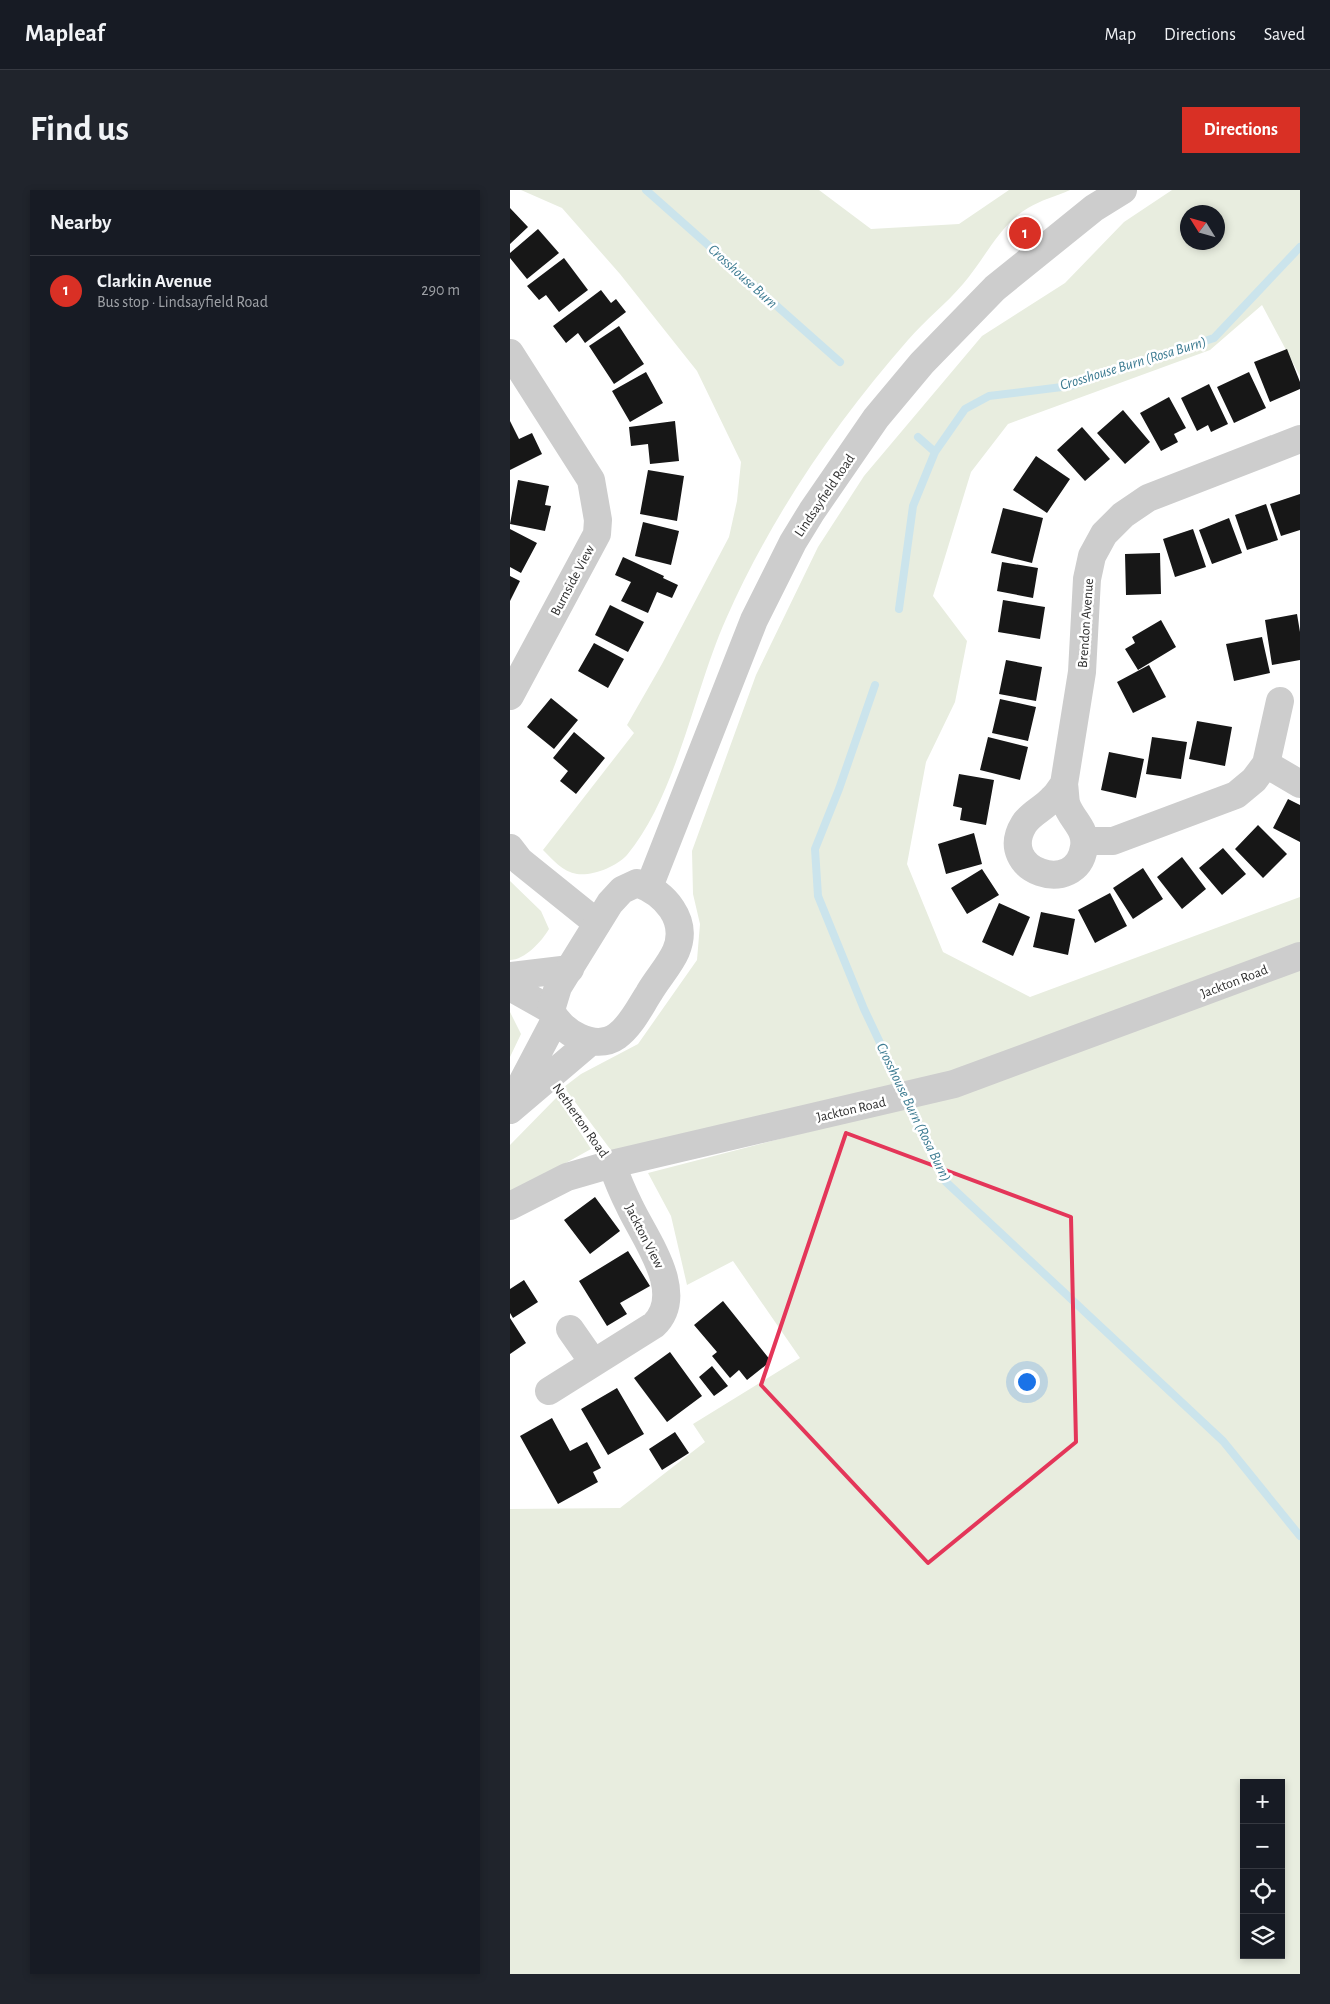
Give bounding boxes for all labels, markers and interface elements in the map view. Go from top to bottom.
text: Mapleaf [25,22,105,46]
text: Map [1105,26,1136,44]
text: Directions [1164,26,1236,44]
text: Saved [1264,26,1305,44]
button: Directions [1182,107,1300,153]
text: Find us [30,112,129,147]
north arrow [1180,205,1225,250]
text: Nearby [50,212,111,233]
pin: 1 [1009,214,1041,252]
water label: Crosshouse Burn [705,242,780,311]
text: Clarkin Avenue [97,272,212,291]
text: 1 [63,282,69,298]
text: 290 m [421,282,460,298]
text: Bus stop · Lindsayfield Road [97,294,268,310]
water label: Crosshouse Burn (Rosa Burn) [1058,334,1208,393]
street label: Lindsayfield Road [792,452,858,539]
street label: Burnside View [548,542,598,618]
street label: Brendon Avenue [1076,578,1096,668]
street label: Jackton Road [1199,963,1270,1001]
water label: Crosshouse Burn (Rosa Burn) [873,1041,954,1184]
street label: Netherton Road [550,1081,611,1160]
street label: Jackton Road [815,1095,887,1125]
street label: Jackton View [622,1202,666,1271]
your location [1014,1369,1040,1395]
map controls [1240,1779,1285,1959]
button: + [1240,1779,1285,1824]
button: − [1240,1824,1285,1869]
button: locate [1240,1869,1285,1914]
button: layers [1240,1914,1285,1959]

